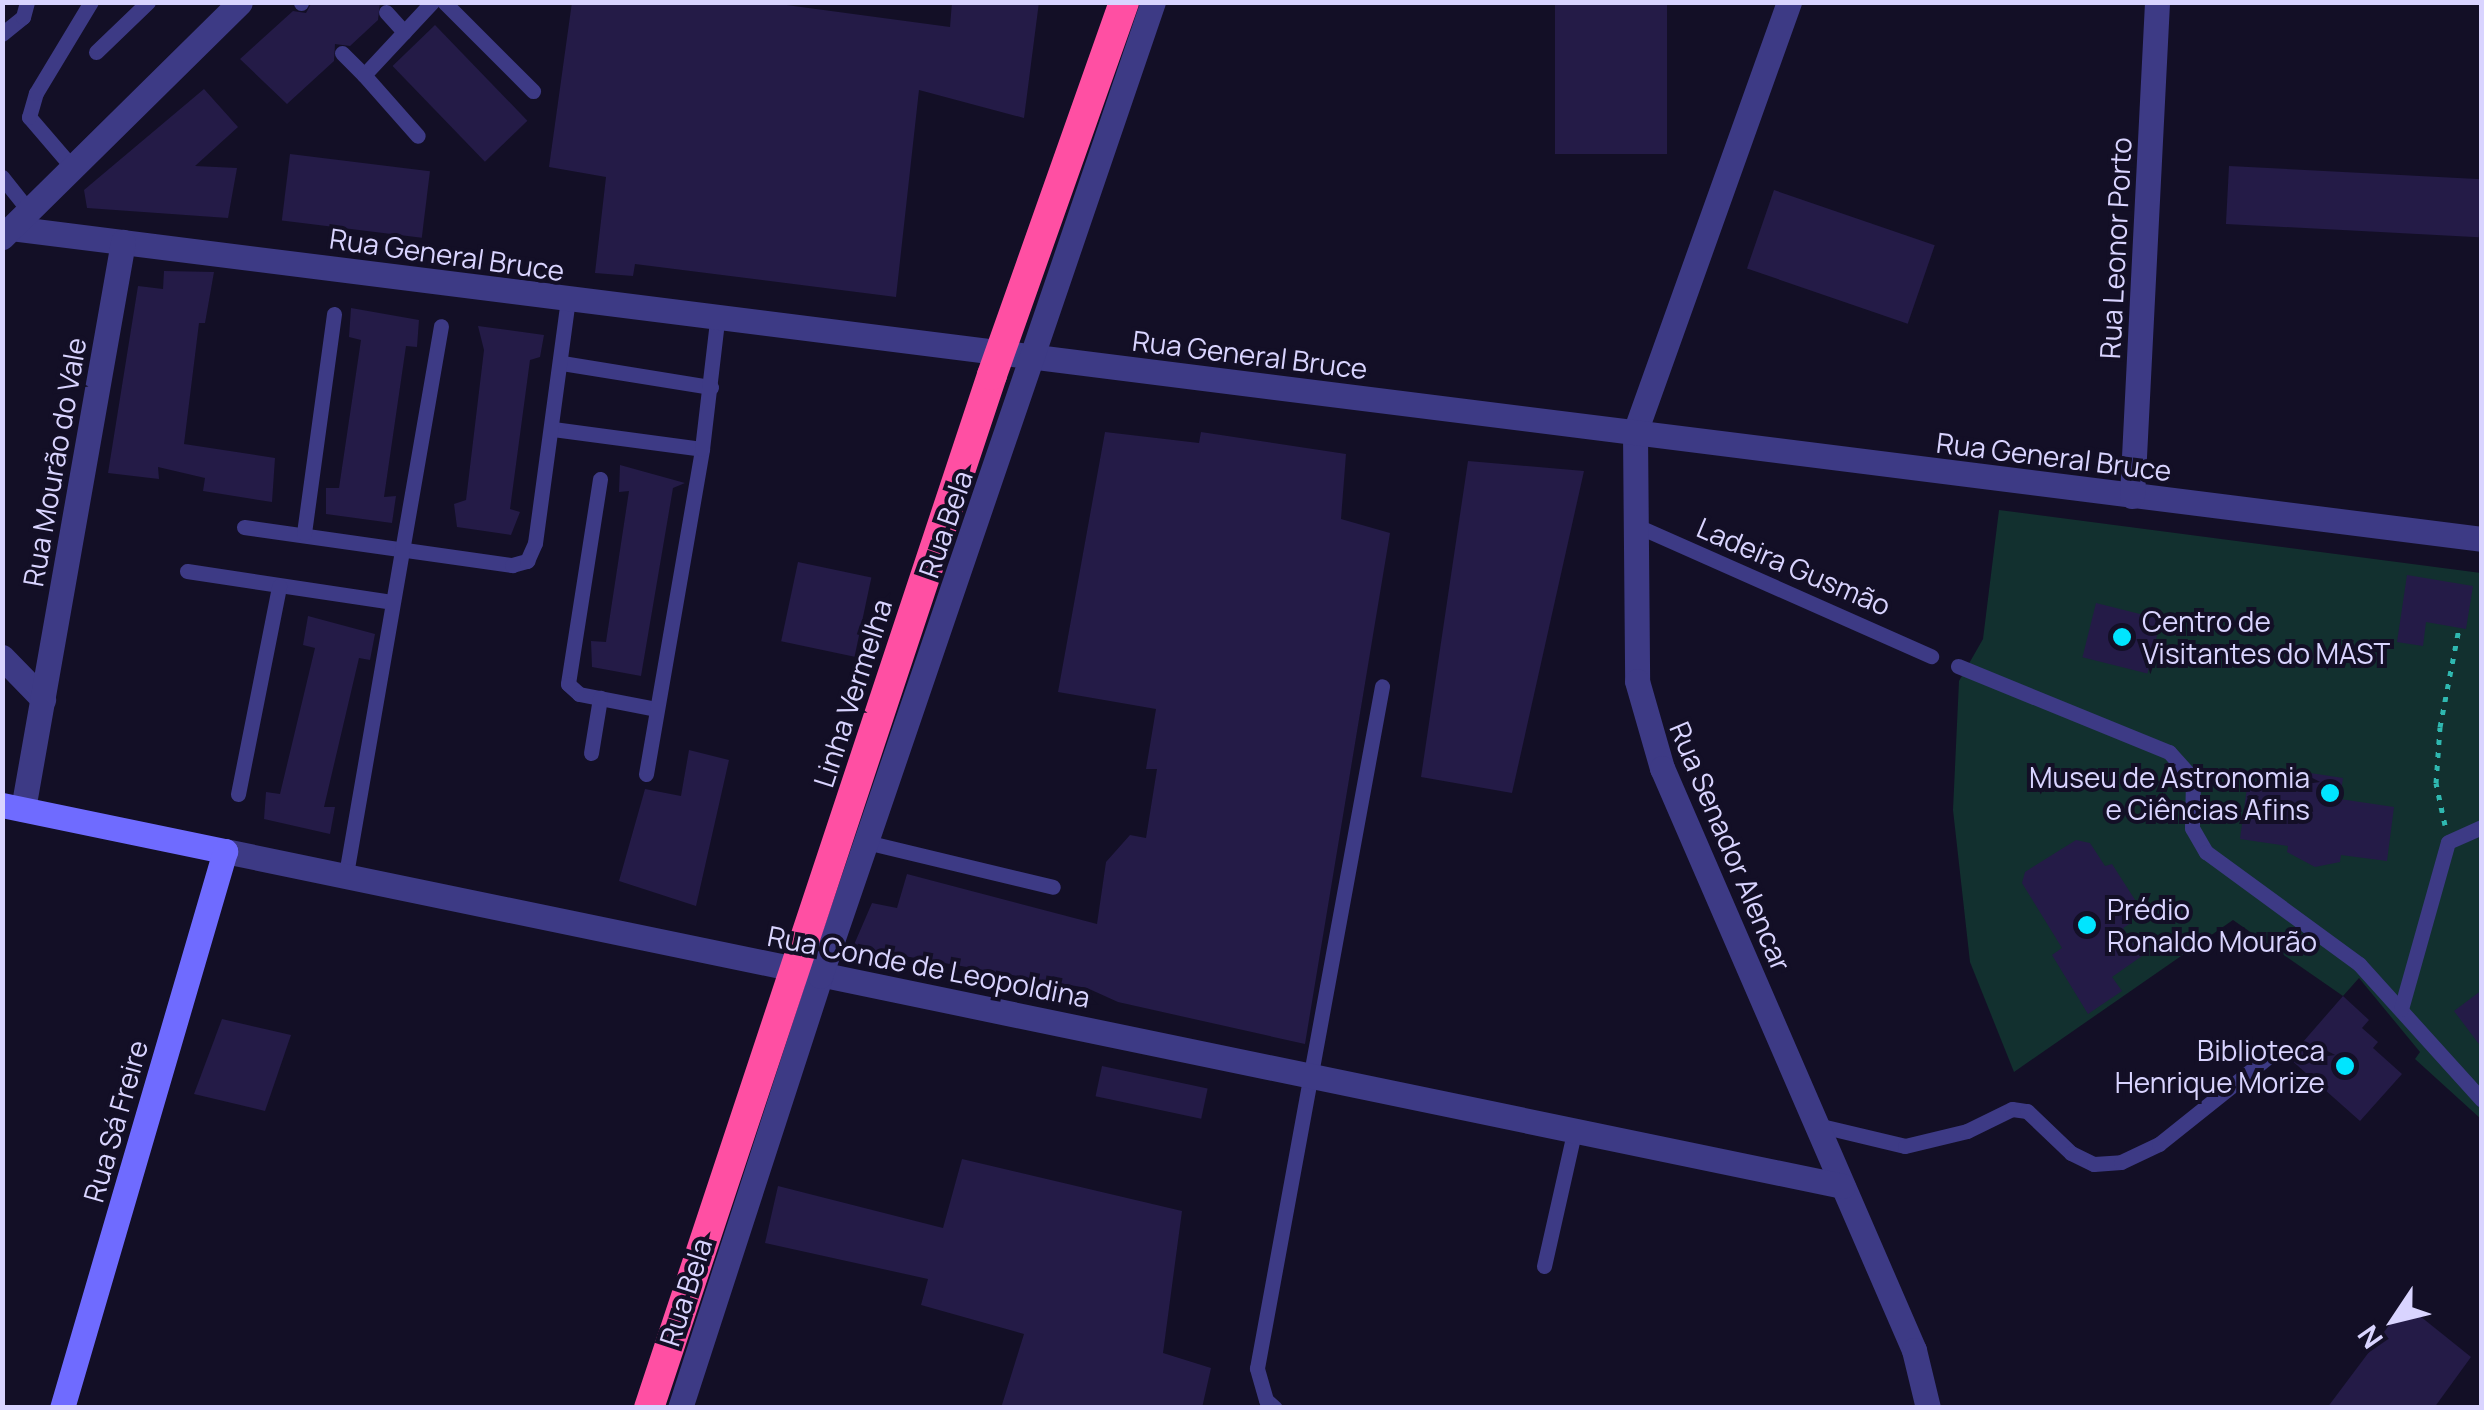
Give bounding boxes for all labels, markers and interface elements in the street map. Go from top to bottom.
street label: Rua Leonor Porto [2092,136,2138,360]
street label: Rua General Bruce [328,221,566,287]
street label: Rua General Bruce [1131,323,1369,385]
street label: Rua Mourão do Vale [16,335,92,589]
street label: Rua General Bruce [1935,425,2173,487]
street label: Rua Bela [911,466,979,582]
street label: Ladeira Gusmão [1692,510,1896,622]
street label: Linha Vermelha [806,595,898,791]
place label: Centro de Visitantes do MAST [2142,604,2390,670]
marker: Centro de Visitantes do MAST [2111,626,2133,648]
street label: Rua Senador Alencar [1663,716,1799,976]
place label: Museu de Astronomia e Ciências Afins [2029,760,2310,826]
marker: Museu de Astronomia e Ciências Afins [2319,782,2341,804]
place label: Prédio Ronaldo Mourão [2107,892,2317,958]
marker: Prédio Ronaldo Mourão [2076,914,2098,936]
street label: Rua Conde de Leopoldina [765,918,1093,1014]
place label: Biblioteca Henrique Morize [2115,1033,2325,1099]
street label: Rua Sá Freire [76,1036,154,1206]
marker: Biblioteca Henrique Morize [2334,1055,2356,1077]
street label: Rua Bela [652,1234,718,1350]
north arrow [2344,1270,2444,1370]
text: N [2348,1318,2391,1356]

